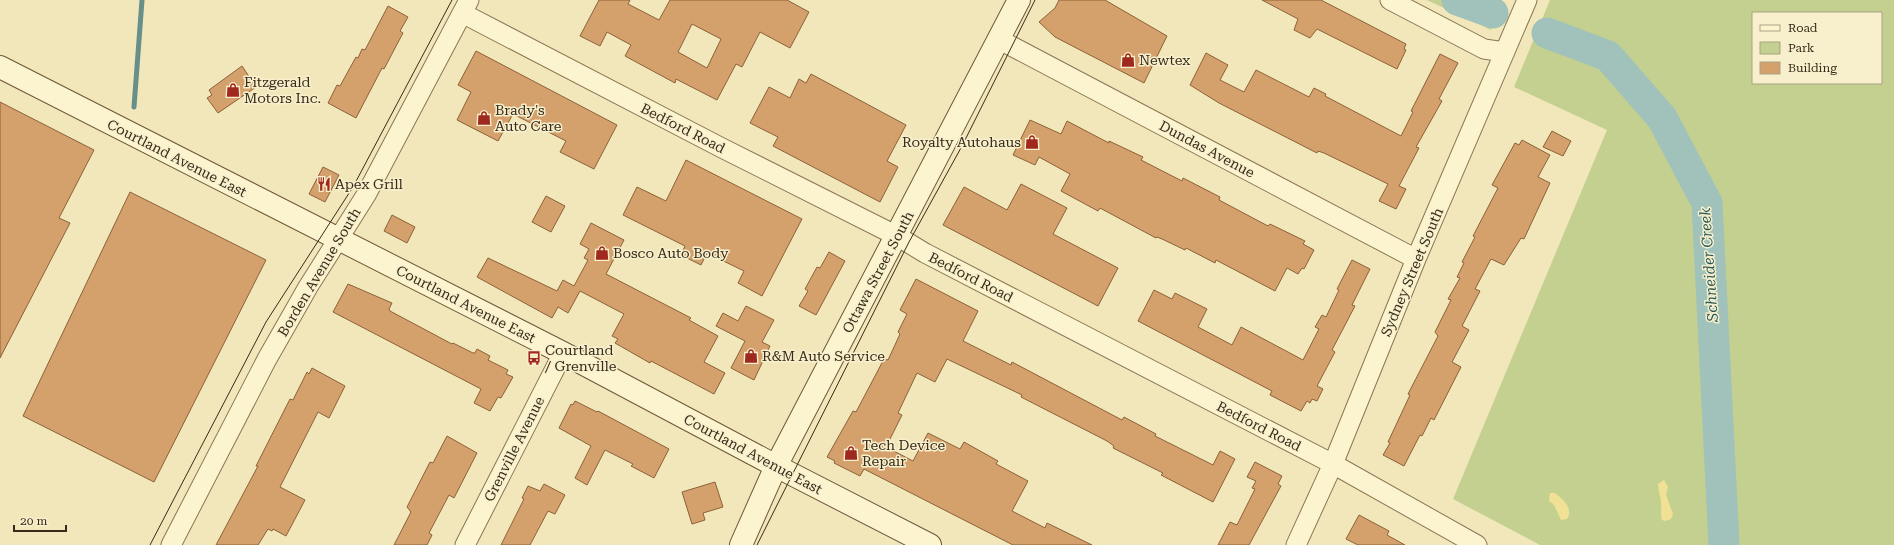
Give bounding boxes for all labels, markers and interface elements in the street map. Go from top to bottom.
legend [1752,12,1882,84]
text: Road [1788,21,1818,35]
text: Park [1788,41,1815,55]
shop icon: Newtex [1120,52,1136,68]
place label: Newtex [1139,52,1190,68]
text: Building [1788,61,1837,75]
place label: Fitzgerald Motors Inc. [244,74,321,106]
shop icon: Fitzgerald Motors Inc. [225,82,241,98]
street label: Bedford Road [638,100,728,156]
place label: Brady's Auto Care [495,102,562,134]
shop icon: Brady's Auto Care [476,110,492,126]
street label: Courtland Avenue East [105,116,249,200]
street label: Dundas Avenue [1157,117,1258,181]
place label: Royalty Autohaus [902,134,1021,150]
shop icon: Royalty Autohaus [1024,134,1040,150]
restaurant icon: Apex Grill [316,176,332,192]
place label: Apex Grill [335,176,404,192]
street label: Borden Avenue South [274,205,364,339]
street label: Sydney Street South [1378,205,1446,339]
water label: Schneider Creek [1696,206,1722,324]
street label: Ottawa Street South [839,208,917,336]
shop icon: Bosco Auto Body [594,245,610,261]
place label: Bosco Auto Body [613,245,729,261]
street label: Bedford Road [926,249,1016,305]
street label: Courtland Avenue East [394,262,538,346]
place label: Courtland / Grenville [544,342,617,374]
shop icon: R&M Auto Service [743,348,759,364]
place label: R&M Auto Service [762,348,885,364]
bus stop icon: Courtland / Grenville [526,350,542,366]
street label: Grenville Avenue [481,394,548,504]
street label: Bedford Road [1214,398,1304,454]
street label: Courtland Avenue East [681,411,825,497]
place label: Tech Device Repair [862,437,945,469]
shop icon: Tech Device Repair [843,445,859,461]
scale bar [14,507,66,533]
text: 20 m [20,514,47,528]

